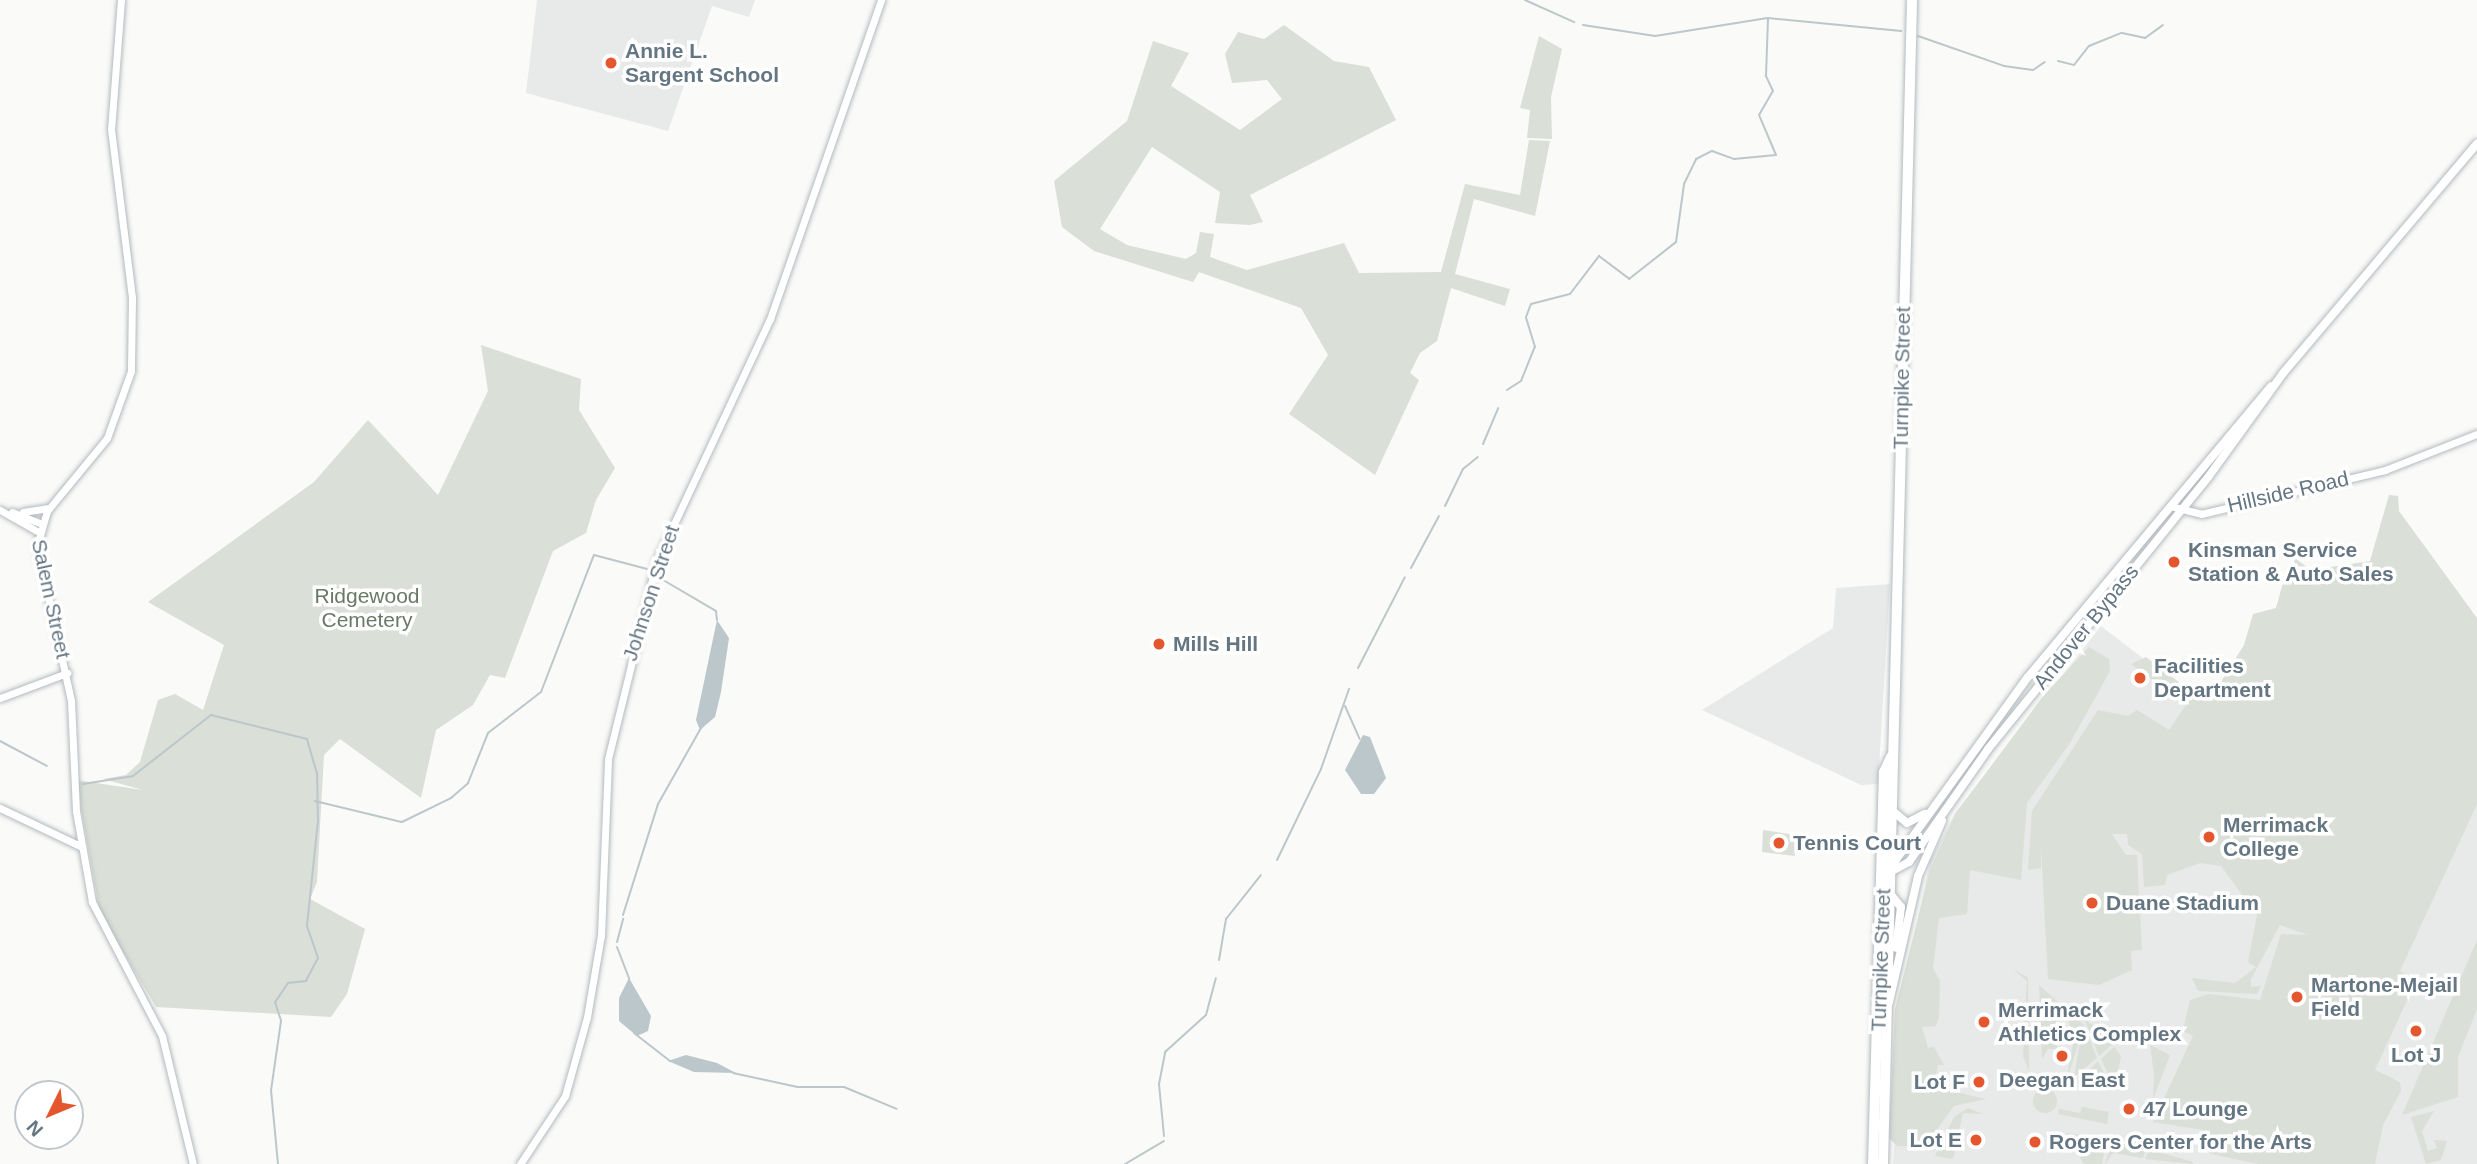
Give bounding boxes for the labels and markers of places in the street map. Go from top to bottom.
place label: Annie L. Sargent School [625,38,779,88]
marker: Annie L. Sargent School [603,55,619,71]
place label: Kinsman Service Station & Auto Sales [2188,537,2395,587]
marker: Kinsman Service Station & Auto Sales [2166,554,2182,570]
place label: Mills Hill [1173,631,1258,657]
marker: Mills Hill [1151,636,1167,652]
place label: Facilities Department [2154,653,2271,703]
marker: Facilities Department [2132,670,2148,686]
place label: Merrimack College [2223,812,2328,862]
marker: Merrimack College [2201,829,2217,845]
place label: Tennis Court [1793,830,1921,856]
marker: Tennis Court [1771,835,1787,851]
place label: Duane Stadium [2106,890,2259,916]
marker: Duane Stadium [2084,895,2100,911]
place label: Martone-Mejail Field [2311,972,2458,1022]
marker: Martone-Mejail Field [2289,989,2305,1005]
place label: Merrimack Athletics Complex [1998,997,2181,1047]
marker: Merrimack Athletics Complex [1976,1014,1992,1030]
marker: Lot J [2408,1023,2424,1039]
place label: Lot J [2391,1042,2441,1068]
marker: Deegan East [2054,1048,2070,1064]
place label: Deegan East [1999,1067,2125,1093]
place label: Lot F [1914,1069,1965,1095]
marker: Lot F [1971,1074,1987,1090]
place label: 47 Lounge [2143,1096,2248,1122]
marker: 47 Lounge [2121,1101,2137,1117]
place label: Lot E [1910,1127,1962,1153]
place label: Rogers Center for the Arts [2049,1129,2313,1155]
marker: Lot E [1968,1132,1984,1148]
marker: Rogers Center for the Arts [2027,1134,2043,1150]

